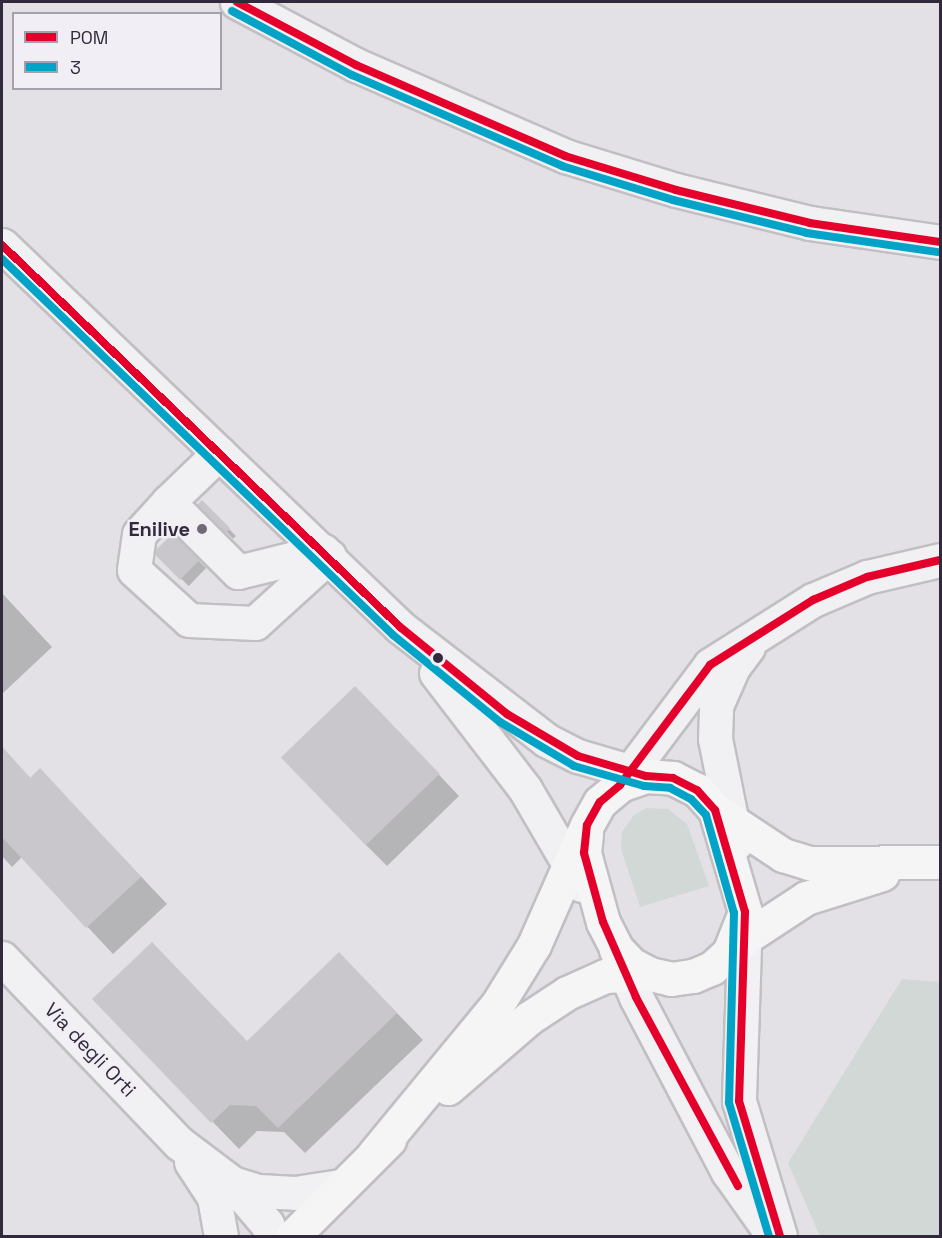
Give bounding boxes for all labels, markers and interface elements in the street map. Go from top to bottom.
legend [12,12,222,90]
text: POM [70,26,108,49]
text: 3 [70,56,81,79]
place label: Enilive [128,517,190,541]
marker: Enilive [195,522,209,536]
unlabelled marker [432,652,444,664]
street label: Via degli Orti [39,998,141,1102]

